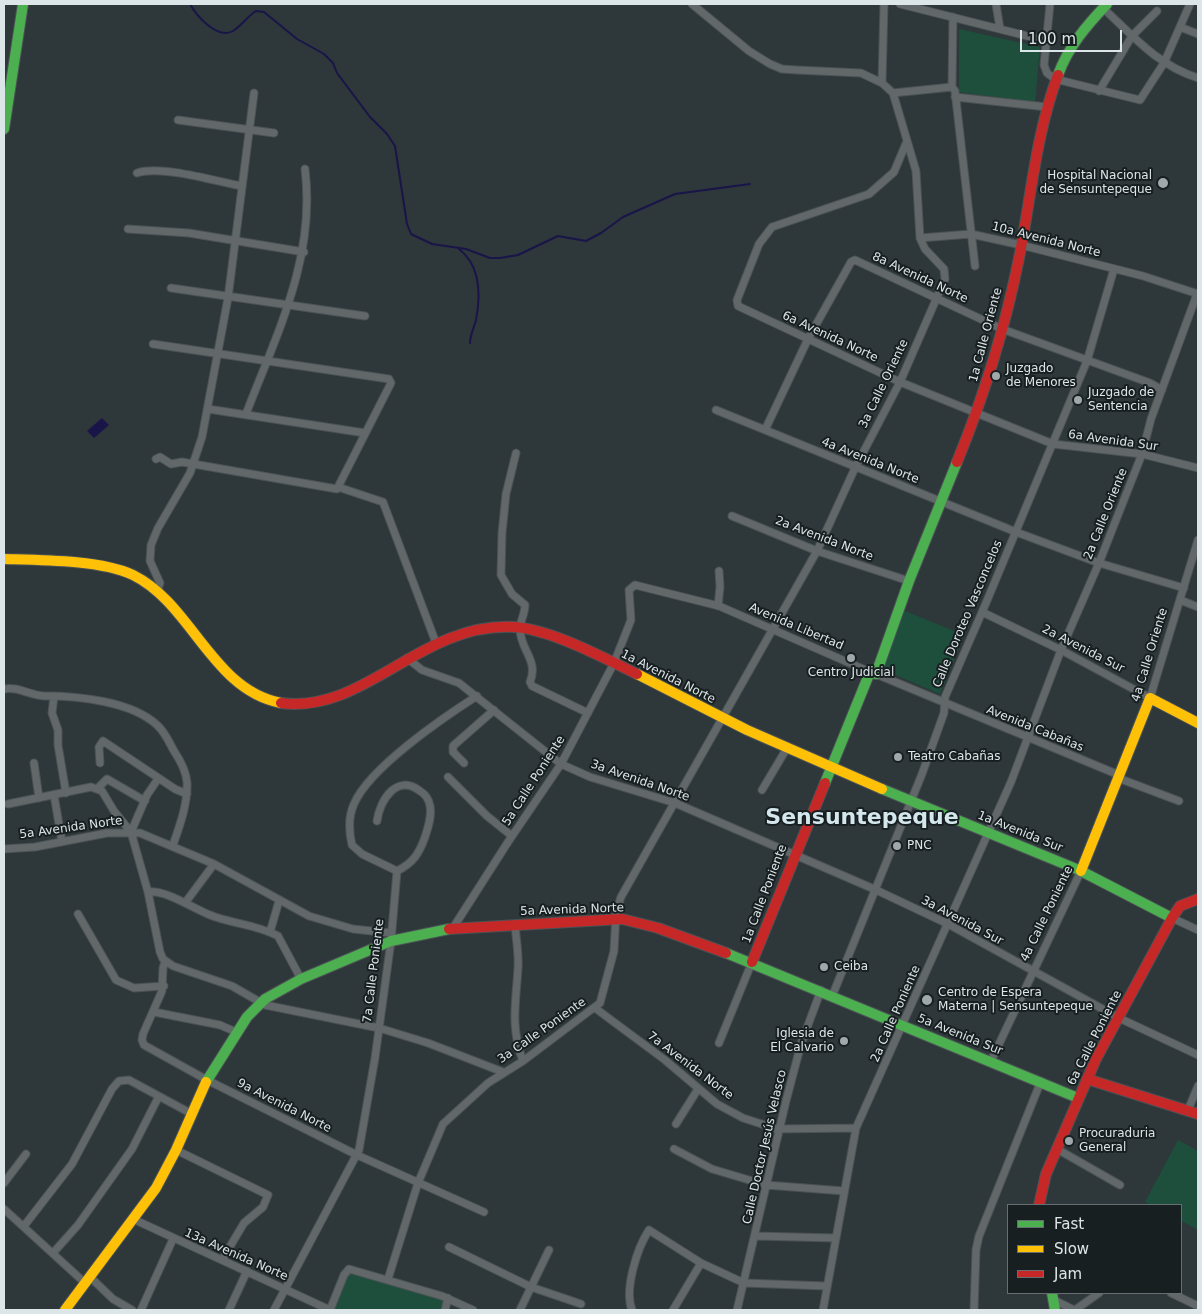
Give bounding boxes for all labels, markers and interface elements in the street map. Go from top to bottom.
scale bar [1022,20,1124,52]
text: 100 m [1028,30,1076,48]
place label: Hospital Nacional de Sensuntepeque [1039,169,1152,197]
marker: Hospital Nacional de Sensuntepeque [1156,176,1170,190]
street label: 10a Avenida Norte [990,220,1102,260]
street label: 8a Avenida Norte [870,250,970,306]
street label: 1a Calle Oriente [966,286,1006,384]
street label: 6a Avenida Norte [780,309,880,365]
street label: 3a Calle Oriente [856,337,912,431]
place label: Juzgado de Menores [1006,362,1076,390]
marker: Juzgado de Menores [990,370,1002,382]
place label: Juzgado de Sentencia [1088,386,1154,414]
marker: Juzgado de Sentencia [1072,394,1084,406]
street label: 6a Avenida Sur [1067,428,1159,454]
street label: 4a Avenida Norte [819,435,921,487]
street label: 2a Calle Oriente [1081,466,1131,562]
street label: 2a Avenida Norte [773,514,875,564]
street label: Calle Doroteo Vasconcelos [930,538,1006,690]
street label: Avenida Libertad [747,601,845,653]
street label: 4a Calle Oriente [1129,606,1171,704]
street label: 2a Avenida Sur [1039,622,1127,676]
street label: 1a Avenida Norte [618,647,718,707]
marker: Centro Judicial [845,652,857,664]
place label: Centro Judicial [808,666,894,680]
street label: Avenida Cabañas [984,703,1086,755]
street label: 5a Calle Poniente [499,733,569,829]
place label: Teatro Cabañas [908,750,1000,764]
marker: Teatro Cabañas [892,751,904,763]
street label: 3a Avenida Norte [589,757,691,805]
district label: Sensuntepeque [765,805,959,831]
street label: 1a Avenida Sur [975,808,1065,856]
street label: 5a Avenida Norte [19,814,123,842]
place label: PNC [907,839,932,853]
marker: PNC [891,840,903,852]
street label: 1a Calle Poniente [740,843,790,945]
street label: 4a Calle Poniente [1018,864,1076,964]
street label: 3a Avenida Sur [919,893,1005,949]
street label: 5a Avenida Norte [520,901,624,919]
street label: 7a Calle Poniente [360,918,388,1024]
place label: Ceiba [834,960,868,974]
marker: Ceiba [818,961,830,973]
street label: 2a Calle Poniente [868,963,924,1065]
place label: Centro de Espera Materna | Sensuntepeque [938,986,1093,1014]
street label: 6a Calle Poniente [1065,988,1125,1088]
marker: Centro de Espera Materna | Sensuntepeque [920,993,934,1007]
street label: 3a Calle Poniente [495,995,589,1067]
street label: 5a Avenida Sur [915,1011,1005,1059]
place label: Iglesia de El Calvario [770,1027,834,1055]
street label: 7a Avenida Norte [644,1029,736,1103]
marker: Iglesia de El Calvario [838,1035,850,1047]
street label: Calle Doctor Jesús Velasco [740,1068,790,1226]
street label: 9a Avenida Norte [234,1076,334,1136]
place label: Procuraduria General [1079,1127,1155,1155]
marker: Procuraduria General [1063,1135,1075,1147]
legend [1007,1204,1182,1294]
text: Fast [1054,1215,1084,1233]
street label: 13a Avenida Norte [182,1226,290,1284]
text: Slow [1054,1240,1089,1258]
text: Jam [1054,1265,1082,1283]

